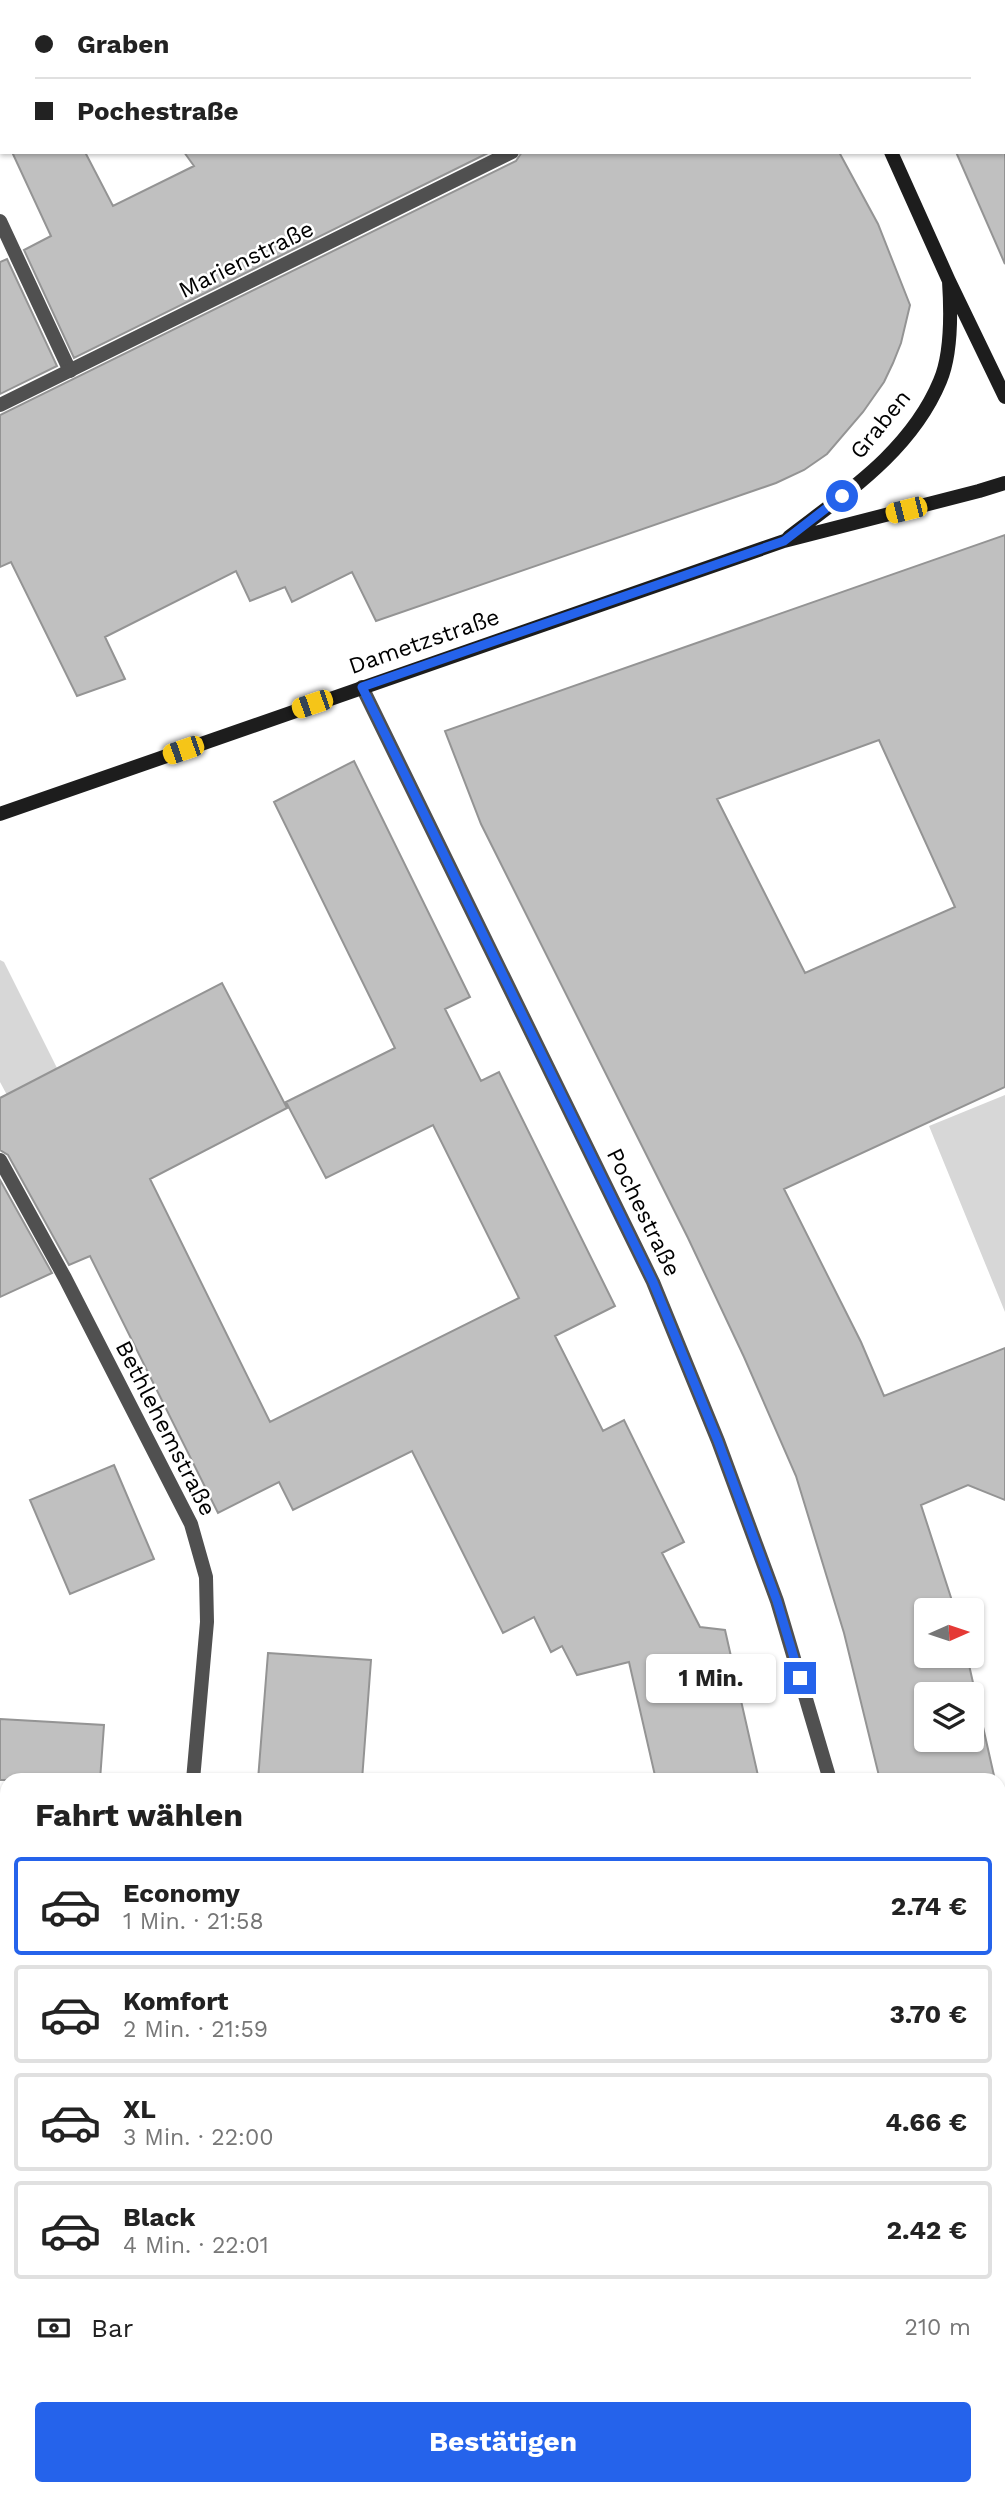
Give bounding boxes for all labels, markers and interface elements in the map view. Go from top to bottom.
text: Graben [77,29,169,59]
text: Pochestraße [77,96,239,126]
street label: Marienstraße [174,215,318,304]
street label: Graben [845,384,916,464]
route start [826,480,858,512]
car [884,495,929,525]
street label: Dametzstraße [345,603,503,680]
car [289,687,336,721]
car [160,733,207,767]
street label: Pochestraße [601,1144,686,1281]
street label: Bethlehemstraße [110,1336,221,1520]
north arrow [914,1598,984,1668]
map controls [914,1598,984,1752]
callout: 1 Min. [646,1654,776,1702]
route end [784,1662,816,1694]
text: 1 Min. [678,1665,744,1692]
button: layers [914,1682,984,1752]
text: Fahrt wählen [35,1796,243,1834]
icon: car [39,1875,102,1938]
text: Economy [123,1878,240,1908]
text: 2.74 € [891,1891,967,1921]
text: 1 Min. · 21:58 [123,1908,264,1935]
icon: car [39,1983,102,2046]
text: Komfort [123,1986,228,2016]
text: 3.70 € [889,1999,967,2029]
text: 2 Min. · 21:59 [123,2016,268,2043]
icon: car [39,2091,102,2154]
text: XL [123,2094,156,2124]
text: 4.66 € [885,2107,967,2137]
text: 3 Min. · 22:00 [123,2124,274,2151]
icon: car [39,2199,102,2262]
text: Black [123,2202,195,2232]
text: 2.42 € [886,2215,967,2245]
text: 4 Min. · 22:01 [123,2232,269,2259]
icon: cash [35,2309,73,2347]
text: Bar [91,2313,133,2343]
text: 210 m [905,2314,971,2341]
button: Bestätigen [35,2402,971,2482]

